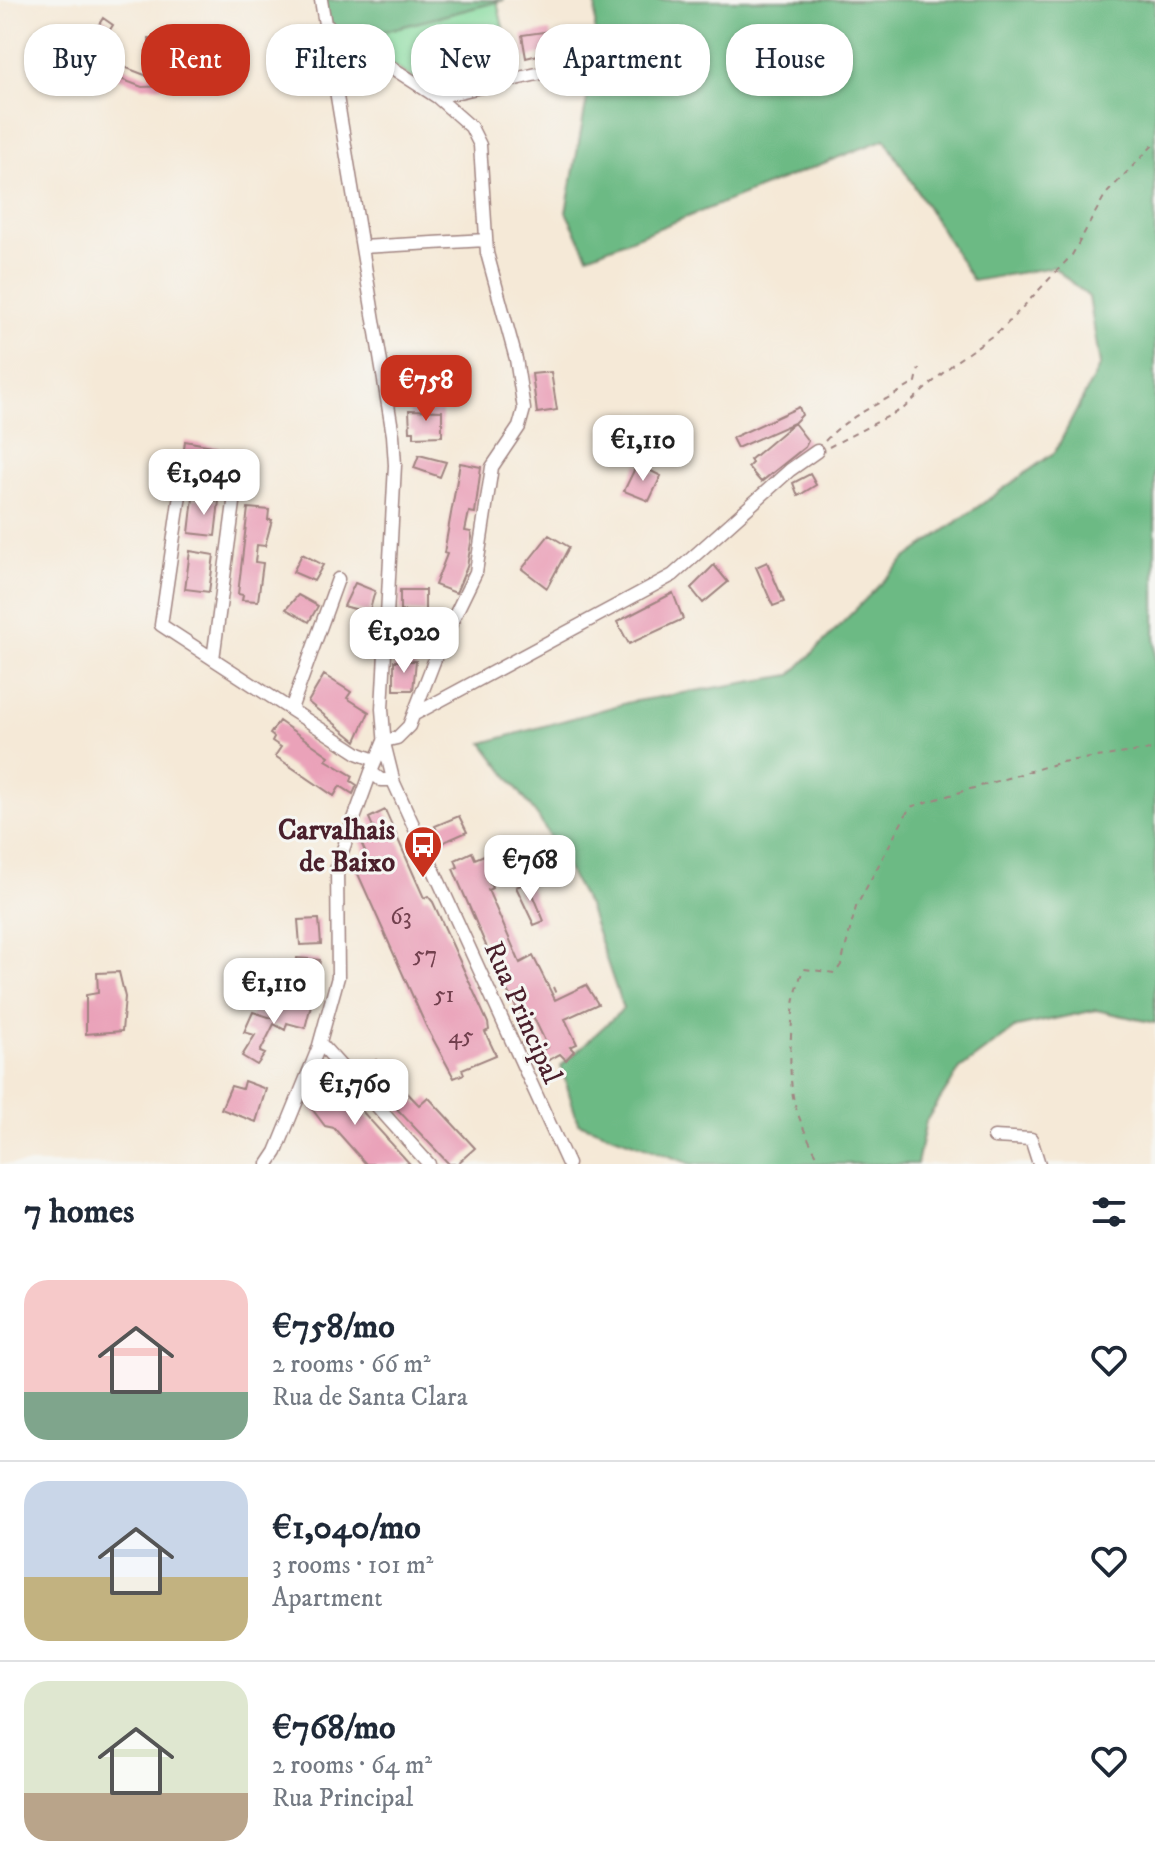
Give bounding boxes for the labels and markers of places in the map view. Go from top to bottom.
pin: €758 [379,355,473,423]
pin: €1,110 [578,415,708,483]
pin: €1,040 [139,449,269,517]
pin: €1,020 [339,607,469,675]
place label: Carvalhais de Baixo [278,813,396,880]
bus stop icon: Carvalhais de Baixo [402,824,444,879]
pin: €768 [483,835,577,903]
pin: €1,110 [209,958,339,1026]
pin: €1,760 [290,1059,420,1127]

